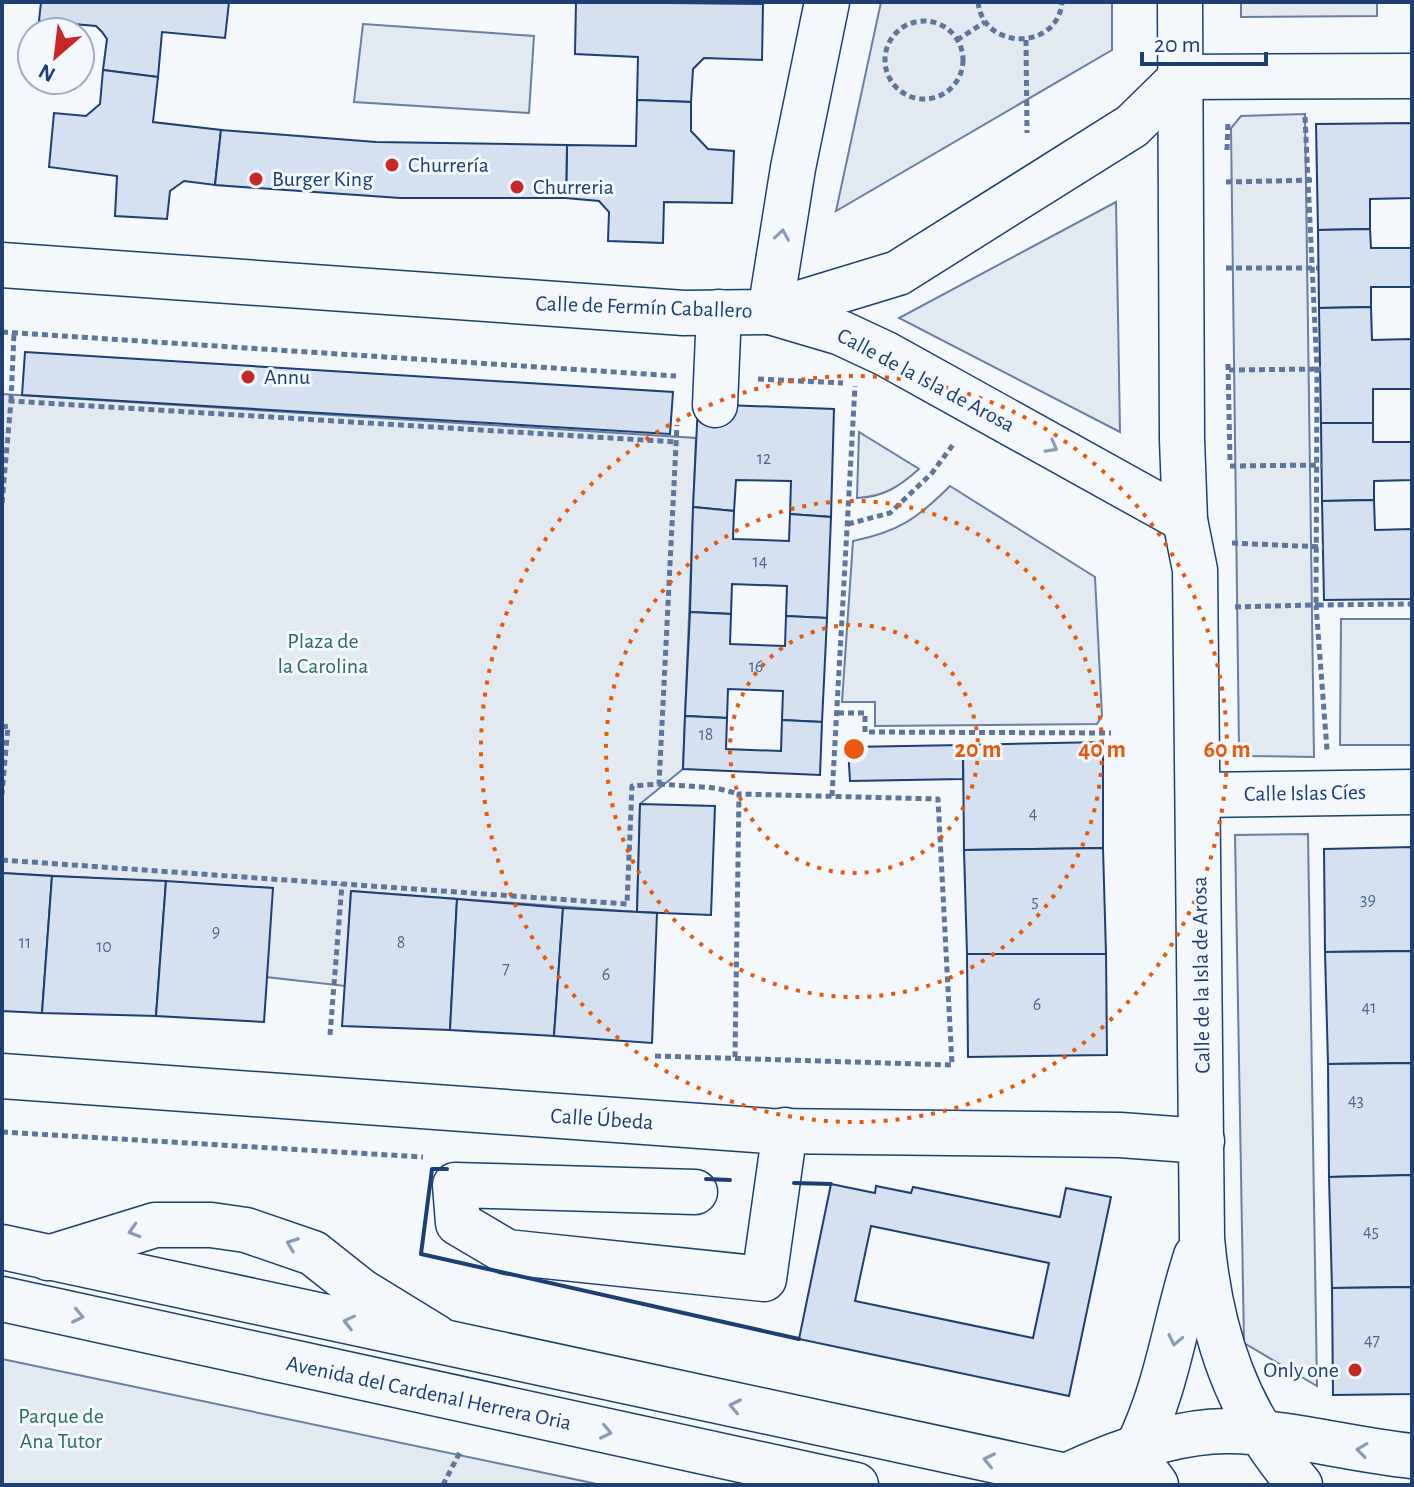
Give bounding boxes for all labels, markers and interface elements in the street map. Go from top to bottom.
north arrow [16,16,96,96]
scale bar [1142,16,1266,66]
text: 20 m [1154,33,1201,57]
text: N [35,59,59,86]
place label: Churrería [408,154,489,176]
marker: Churrería [383,156,401,174]
place label: Burger King [272,168,373,190]
marker: Burger King [247,170,265,188]
place label: Churreria [533,176,614,198]
marker: Churreria [508,178,526,196]
one-way arrow [773,228,790,241]
street label: Calle de Fermín Caballero [535,292,753,322]
street label: Calle de la Isla de Arosa [834,324,1018,436]
place label: Annu [264,366,310,388]
marker: Annu [239,368,257,386]
one-way arrow [1044,437,1058,452]
house number: 12 [757,450,771,468]
house number: 14 [753,553,768,571]
park label: Plaza de la Carolina [278,630,368,677]
house number: 16 [749,658,763,676]
house number: 18 [699,726,713,744]
centre of rings [840,735,868,763]
text: 20 m [955,738,1001,762]
text: 40 m [1078,738,1126,762]
text: 60 m [1203,738,1251,762]
street label: Calle Islas Cíes [1244,781,1366,805]
house number: 4 [1029,805,1038,823]
street label: Calle de la Isla de Arosa [1188,876,1214,1074]
house number: 39 [1360,891,1376,909]
house number: 5 [1031,893,1039,911]
house number: 9 [212,923,220,941]
house number: 11 [19,934,31,952]
house number: 8 [397,934,405,952]
house number: 10 [96,938,112,956]
house number: 7 [502,960,510,978]
house number: 6 [602,966,610,984]
house number: 6 [1033,996,1041,1014]
house number: 41 [1362,999,1376,1017]
house number: 43 [1348,1092,1364,1110]
street label: Calle Úbeda [550,1103,654,1134]
one-way arrow [128,1222,142,1238]
house number: 45 [1363,1223,1379,1241]
one-way arrow [286,1237,300,1254]
one-way arrow [71,1307,85,1324]
one-way arrow [342,1315,356,1332]
house number: 47 [1364,1332,1380,1350]
one-way arrow [1167,1333,1184,1347]
street label: Avenida del Cardenal Herrera Oria [284,1352,574,1434]
place label: Only one [1263,1359,1339,1381]
marker: Only one [1346,1361,1364,1379]
one-way arrow [729,1398,742,1415]
park label: Parque de Ana Tutor [18,1405,104,1452]
one-way arrow [598,1423,612,1440]
one-way arrow [1355,1442,1369,1459]
one-way arrow [983,1452,997,1469]

